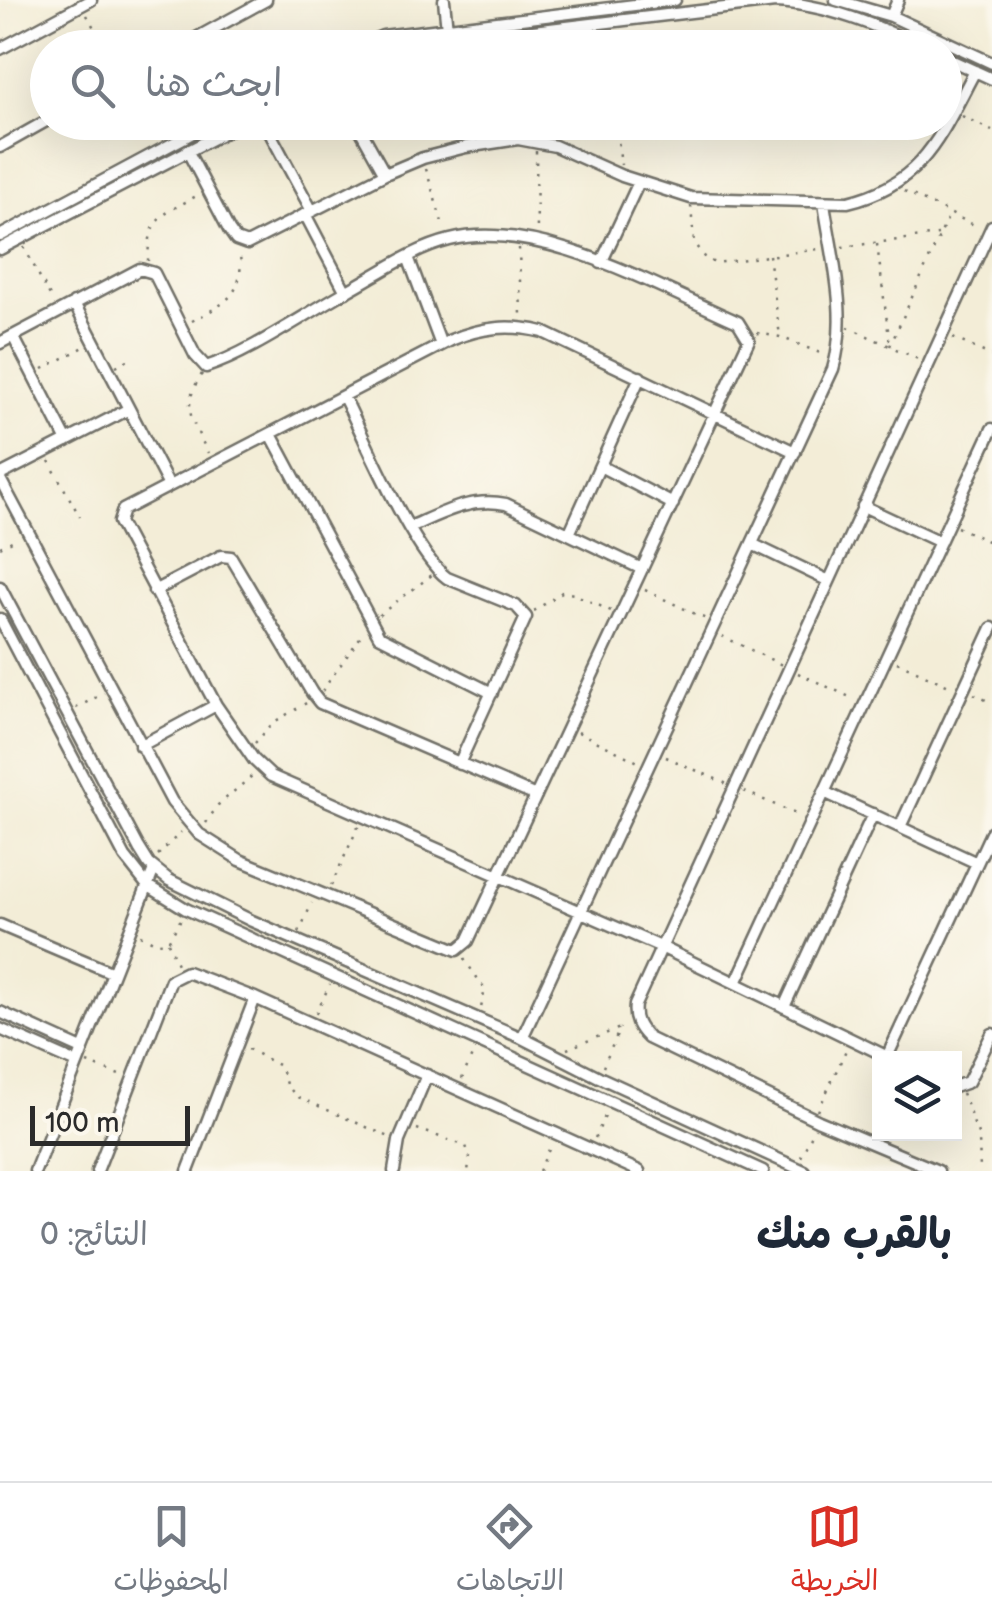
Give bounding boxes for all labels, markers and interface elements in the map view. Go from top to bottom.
search box [30,30,962,140]
icon: search [65,58,120,113]
text: ابحث هنا [145,62,282,107]
map controls [872,1051,962,1141]
button: layers [872,1051,962,1141]
scale bar [30,1101,190,1146]
text: 100 m [45,1107,119,1140]
text: بالقرب منك [756,1210,952,1261]
text: النتائج: 0 [40,1216,148,1255]
tab: المحفوظات [114,1499,229,1605]
tab: الاتجاهات [456,1499,564,1605]
tab: الخريطة [791,1499,878,1605]

